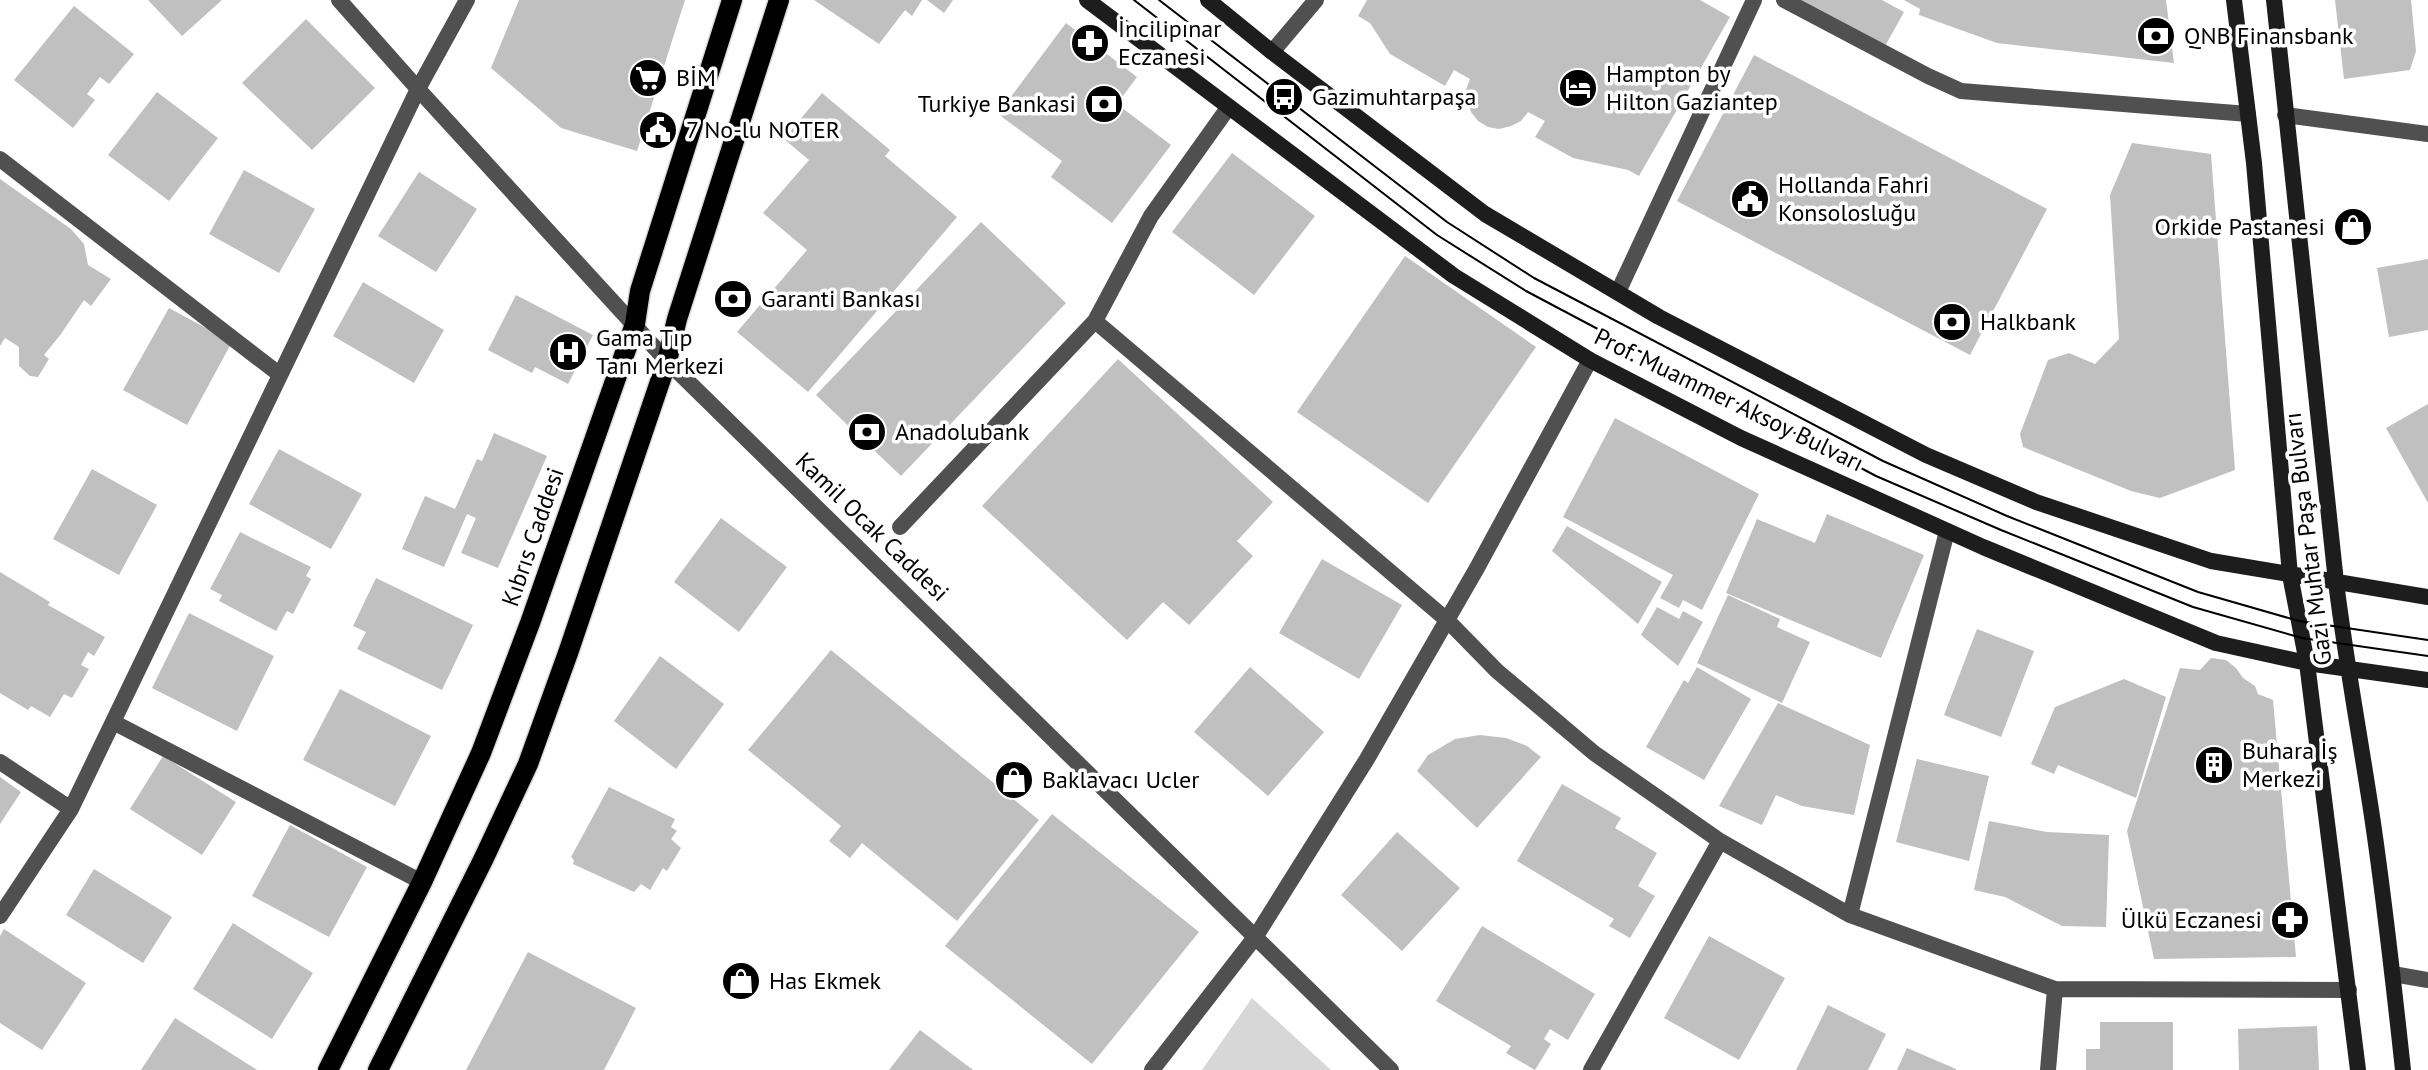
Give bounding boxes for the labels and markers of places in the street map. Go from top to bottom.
place label: İncilipınar Eczanesi [1118,13,1221,72]
bank icon: QNB Finansbank [2135,15,2177,57]
place label: QNB Finansbank [2184,20,2354,51]
pharmacy icon: İncilipınar Eczanesi [1069,22,1111,64]
supermarket icon: BİM [627,57,669,99]
place label: Hampton by Hilton Gaziantep [1606,58,1778,117]
place label: BİM [676,62,716,93]
hotel icon: Hampton by Hilton Gaziantep [1557,67,1599,109]
bus stop icon: Gazimuhtarpaşa [1263,76,1305,118]
place label: Gazimuhtarpaşa [1312,81,1476,112]
bank icon: Turkiye Bankasi [1083,83,1125,125]
place label: Turkiye Bankasi [918,88,1076,119]
public building icon: 7 No-lu NOTER [637,109,679,151]
place label: 7 No-lu NOTER [686,114,840,145]
place label: Hollanda Fahri Konsolosluğu [1778,169,1929,228]
public building icon: Hollanda Fahri Konsolosluğu [1729,178,1771,220]
shop icon: Orkide Pastanesi [2332,206,2374,248]
place label: Orkide Pastanesi [2155,211,2325,242]
bank icon: Garanti Bankası [712,278,754,320]
place label: Garanti Bankası [761,283,921,314]
bank icon: Halkbank [1931,301,1973,343]
place label: Halkbank [1980,306,2077,337]
place label: Gama Tıp Tanı Merkezi [596,322,724,381]
hospital icon: Gama Tıp Tanı Merkezi [547,331,589,373]
bank icon: Anadolubank [846,411,888,453]
place label: Anadolubank [895,416,1030,447]
place label: Buhara İş Merkezi [2242,735,2338,794]
building icon: Buhara İş Merkezi [2193,744,2235,786]
shop icon: Baklavacı Ucler [993,759,1035,801]
place label: Baklavacı Ucler [1042,764,1199,795]
pharmacy icon: Ülkü Eczanesi [2269,899,2311,941]
place label: Ülkü Eczanesi [2121,904,2262,935]
shop icon: Has Ekmek [720,960,762,1002]
place label: Has Ekmek [769,965,882,996]

